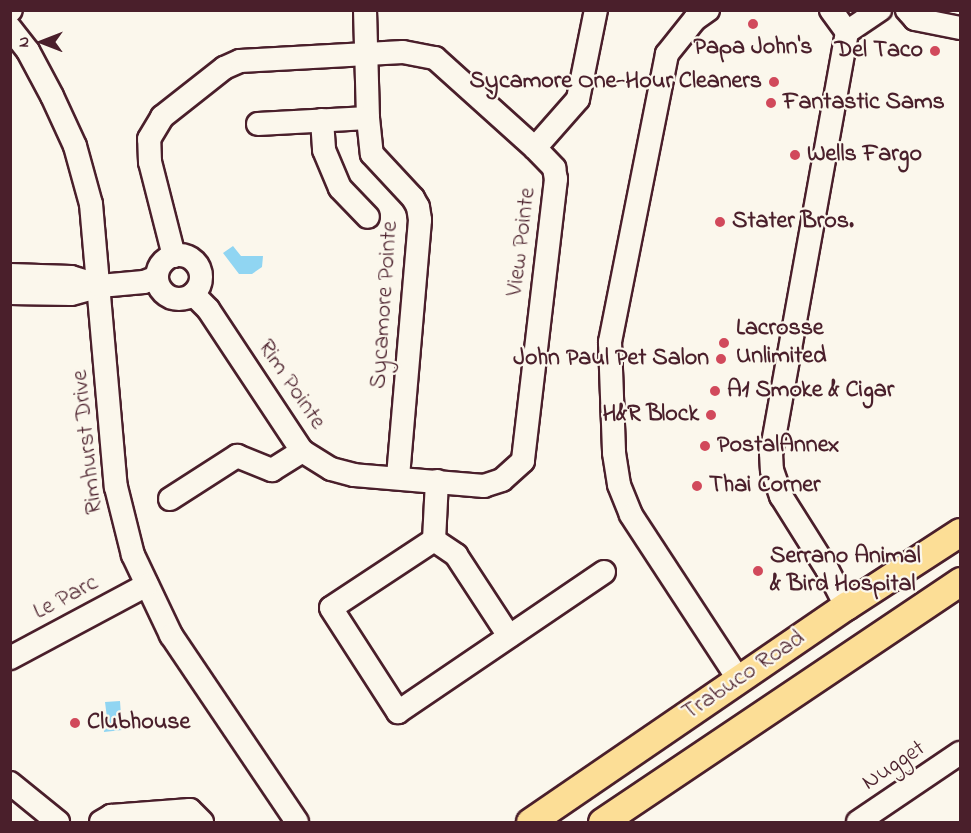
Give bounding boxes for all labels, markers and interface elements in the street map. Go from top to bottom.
north arrow [12,12,72,72]
marker: Papa John's [746,17,760,31]
place label: Papa John's [694,34,812,62]
text: N [12,37,36,47]
place label: Del Taco [835,37,923,65]
marker: Del Taco [928,44,942,58]
place label: Sycamore One-Hour Cleaners [470,68,762,96]
marker: Sycamore One-Hour Cleaners [767,75,781,89]
place label: Fantastic Sams [783,89,945,117]
marker: Fantastic Sams [764,96,778,110]
place label: Wells Fargo [807,141,922,169]
marker: Wells Fargo [788,148,802,162]
street label: View Pointe [501,186,543,298]
place label: Stater Bros. [732,208,854,236]
marker: Stater Bros. [713,215,727,229]
street label: Sycamore Pointe [365,220,405,390]
place label: Lacrosse Unlimited [736,315,827,371]
street label: Rim Pointe [251,335,331,435]
marker: Lacrosse Unlimited [717,336,731,350]
place label: John Paul Pet Salon [513,345,709,373]
marker: John Paul Pet Salon [714,352,728,366]
street label: Rimhurst Drive [66,368,110,516]
place label: A1 Smoke & Cigar [727,377,894,405]
marker: A1 Smoke & Cigar [708,384,722,398]
place label: H&R Block [602,401,699,429]
marker: H&R Block [704,408,718,422]
place label: PostalAnnex [717,432,839,460]
marker: PostalAnnex [698,439,712,453]
place label: Thai Corner [709,472,821,500]
marker: Thai Corner [690,479,704,493]
place label: Serrano Animal & Bird Hospital [770,543,921,599]
marker: Serrano Animal & Bird Hospital [751,564,765,578]
street label: Le Parc [29,569,103,627]
street label: Trabuco Road [677,624,811,728]
place label: Clubhouse [87,709,190,737]
marker: Clubhouse [68,716,82,730]
street label: Nugget [857,734,931,798]

